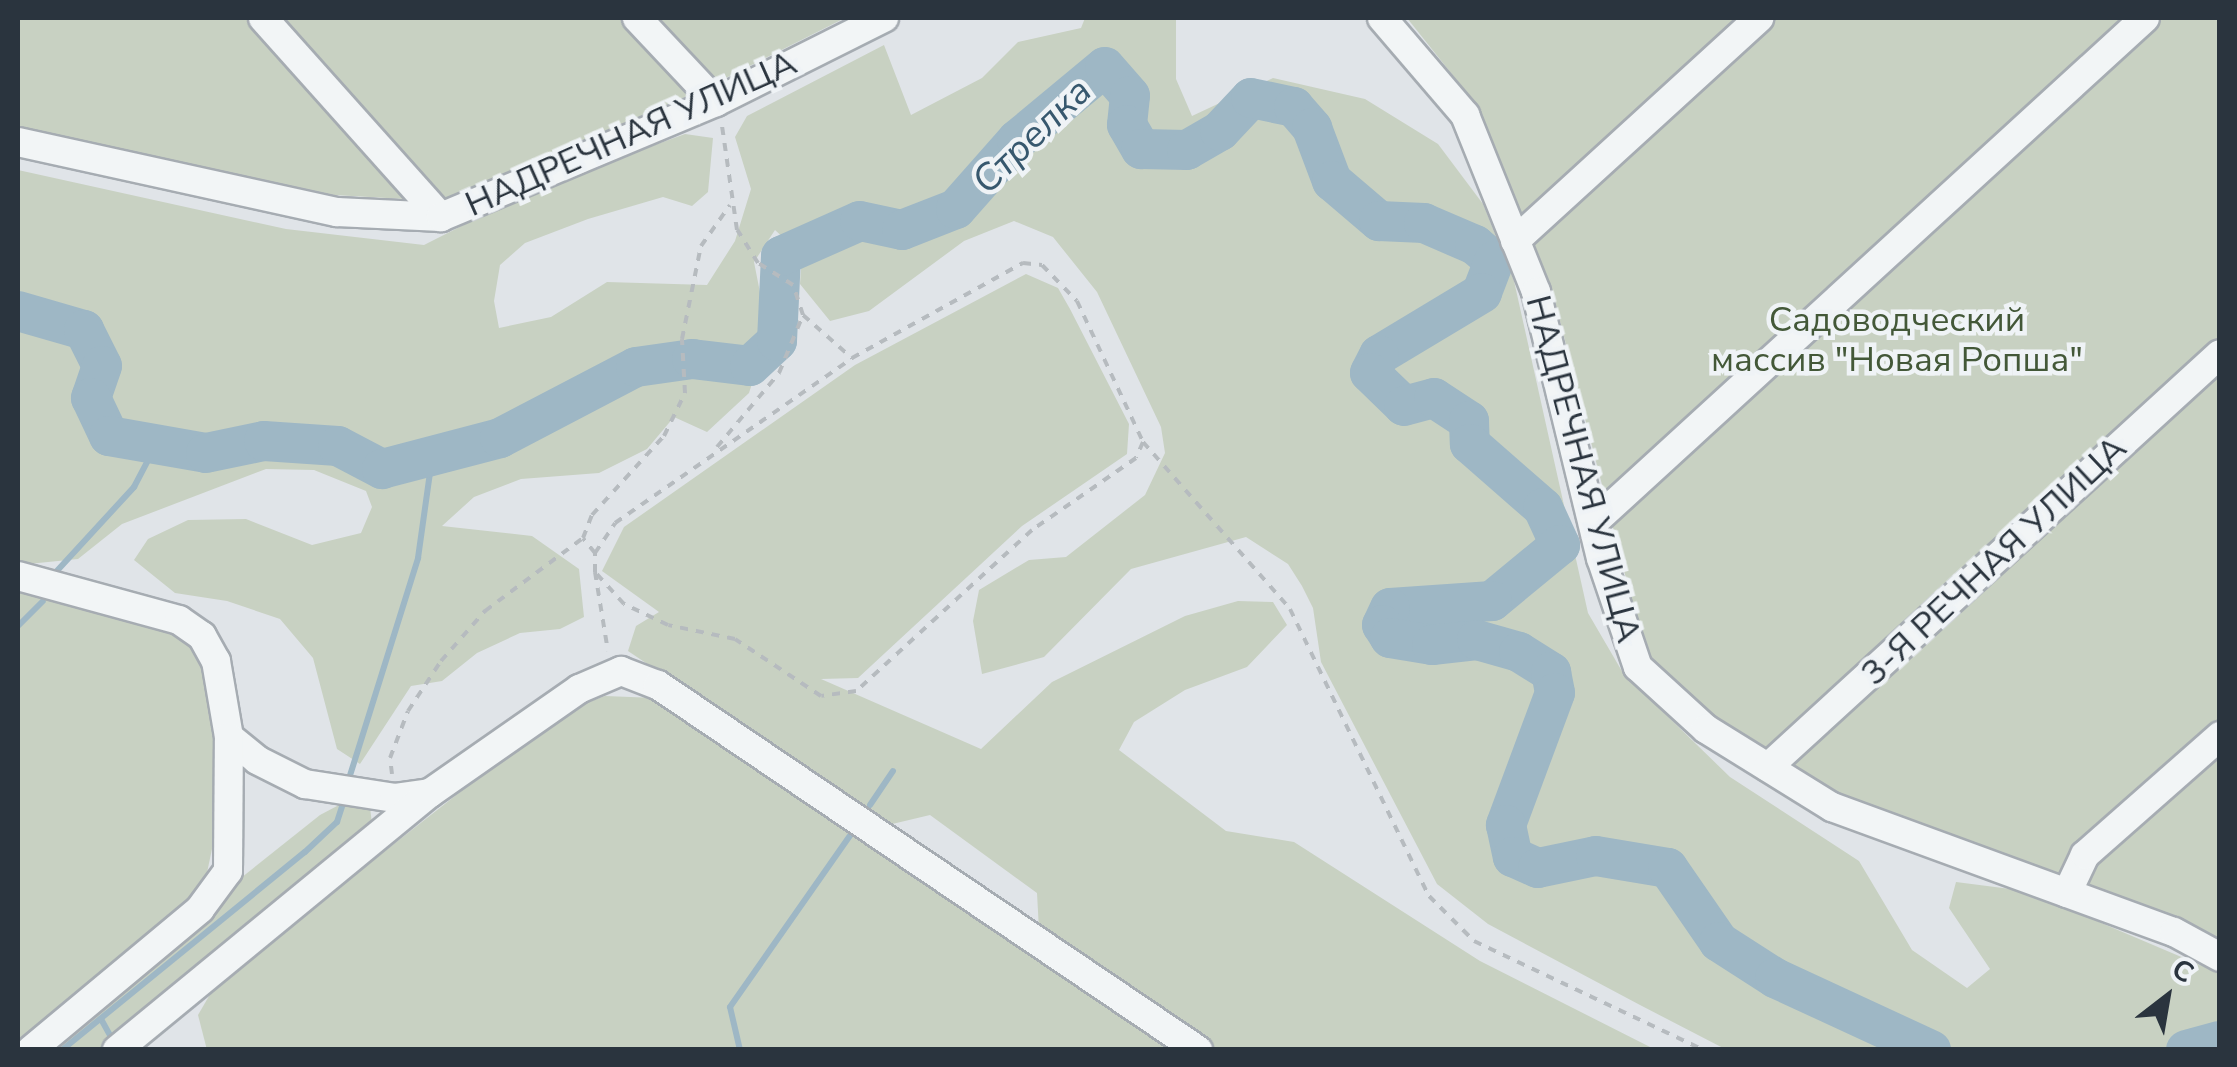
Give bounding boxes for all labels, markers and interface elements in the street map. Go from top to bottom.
street label: НАДРЕЧНАЯ УЛИЦА [459,42,803,226]
water label: Стрелка [963,68,1101,204]
street label: НАДРЕЧНАЯ УЛИЦА [1516,291,1650,647]
park label: Садоводческий массив "Новая Ропша" [1711,299,2083,381]
street label: 3-Я РЕЧНАЯ УЛИЦА [1853,427,2135,695]
north arrow [2117,947,2217,1047]
text: С [2165,950,2200,992]

